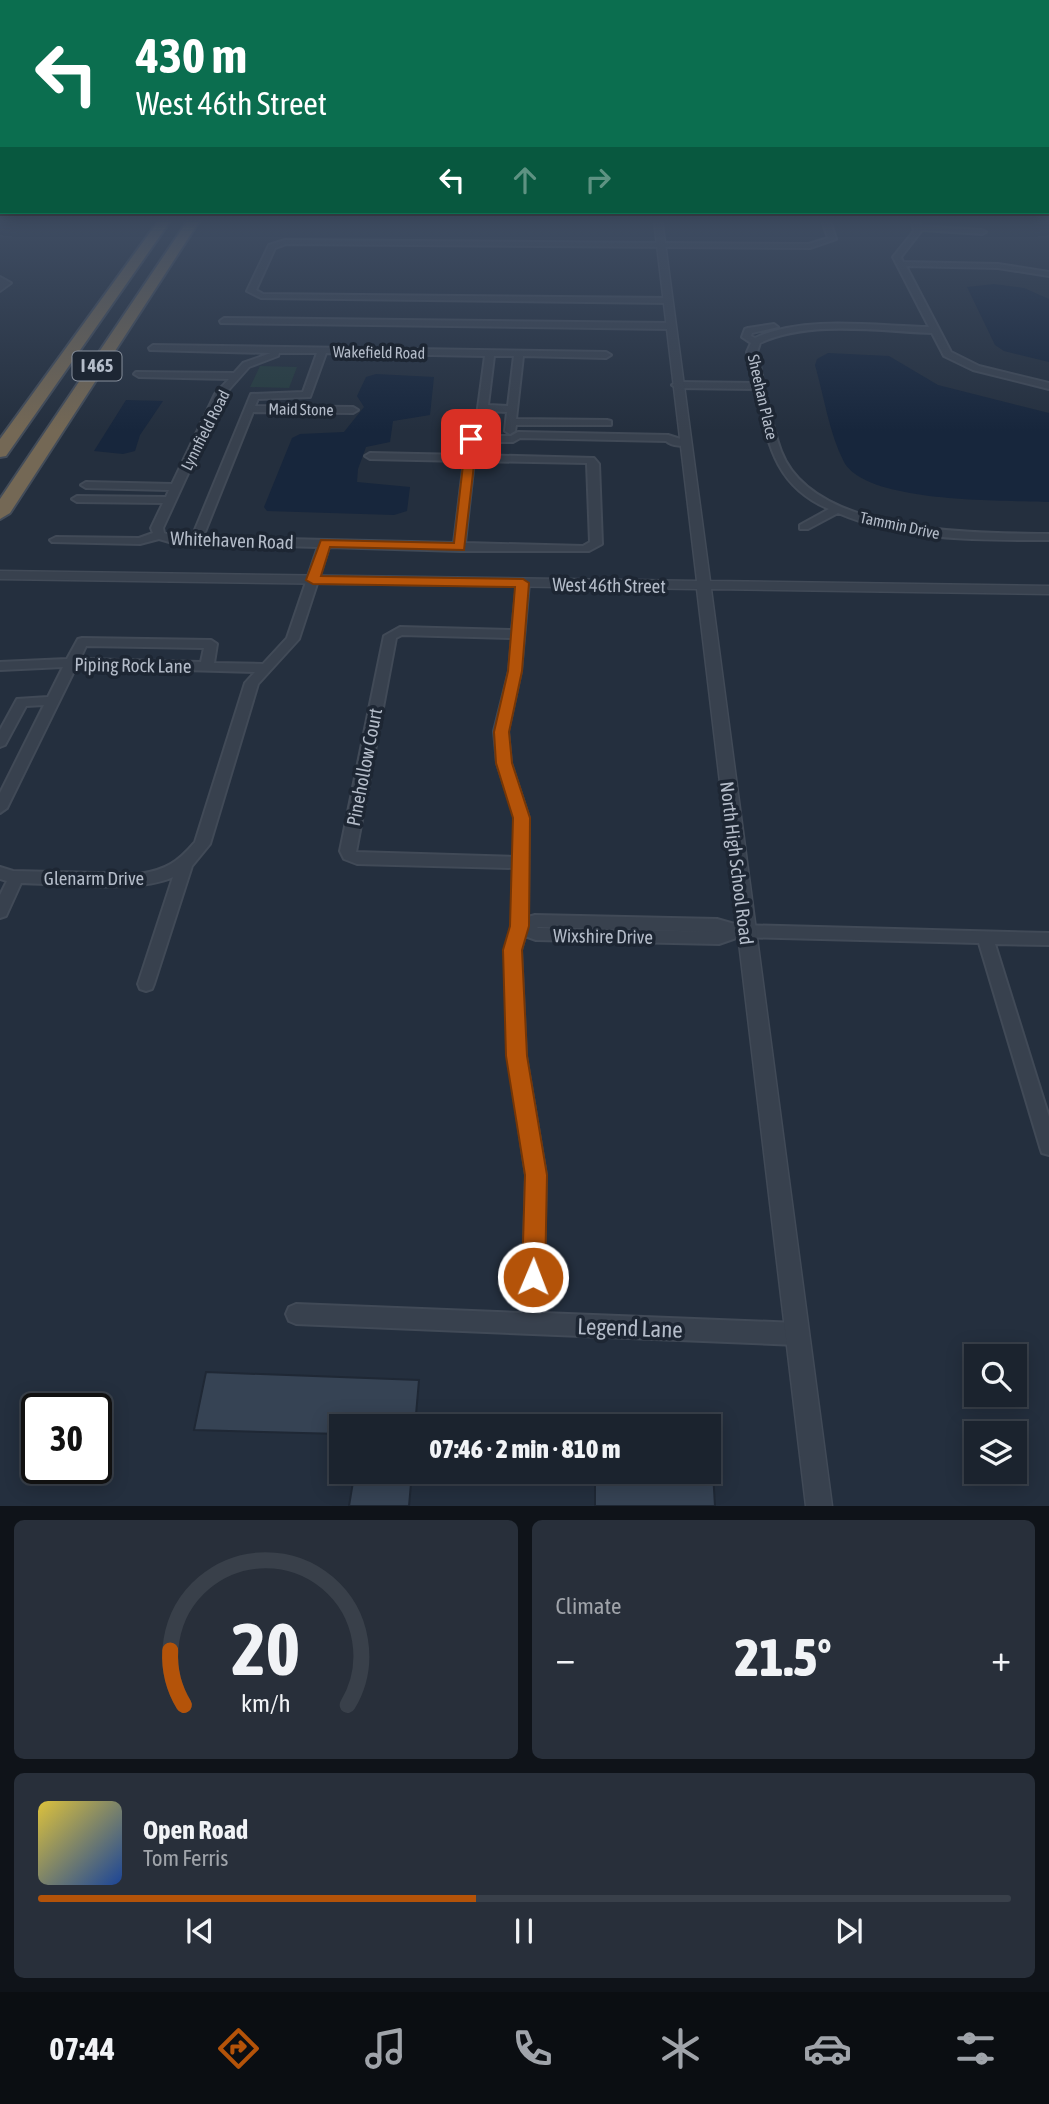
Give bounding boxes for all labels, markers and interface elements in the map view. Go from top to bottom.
text: 430 m [136,27,247,83]
icon: left [21,28,112,119]
text: West 46th Street [136,85,327,122]
icon: left [433,161,471,199]
icon: ahead [506,161,544,199]
icon: right [579,161,617,199]
street label: Wakefield Road [333,342,425,362]
road number: I 465 [72,352,122,380]
street label: Sheehan Place [744,353,782,441]
street label: Lynnfield Road [177,387,234,474]
street label: Maid Stone [268,399,334,419]
pin [441,409,501,469]
icon: arrive [452,420,490,458]
street label: Tammin Drive [858,508,942,542]
street label: Whitehaven Road [170,527,294,553]
street label: West 46th Street [552,573,666,597]
street label: Piping Rock Lane [74,653,192,677]
street label: Pinehollow Court [342,706,386,828]
street label: North High School Road [716,780,758,946]
street label: Glenarm Drive [44,867,144,889]
street label: Wixshire Drive [553,924,653,948]
position arrow [496,1240,570,1314]
street label: Legend Lane [577,1313,683,1343]
map controls [964,1344,1027,1484]
button: search [964,1344,1027,1407]
speed limit sign: 30 [21,1393,112,1484]
button: layers [964,1421,1027,1484]
text: 07:46 · 2 min · 810 m [430,1434,620,1464]
text: Climate [556,1593,621,1619]
text: 20 [232,1608,300,1691]
text: 21.5° [735,1627,832,1687]
text: − [556,1636,575,1679]
text: + [991,1636,1011,1679]
text: km/h [241,1689,291,1717]
text: Open Road [143,1815,248,1845]
text: Tom Ferris [143,1845,228,1871]
icon: previous [181,1912,219,1950]
icon: pause [505,1912,543,1950]
icon: next [830,1912,868,1950]
icon: directions [214,2024,263,2073]
icon: music [361,2024,410,2073]
icon: phone [508,2024,557,2073]
icon: climate [656,2024,705,2073]
icon: car [803,2024,852,2073]
icon: filters [951,2024,1000,2073]
text: 07:44 [49,2030,115,2067]

